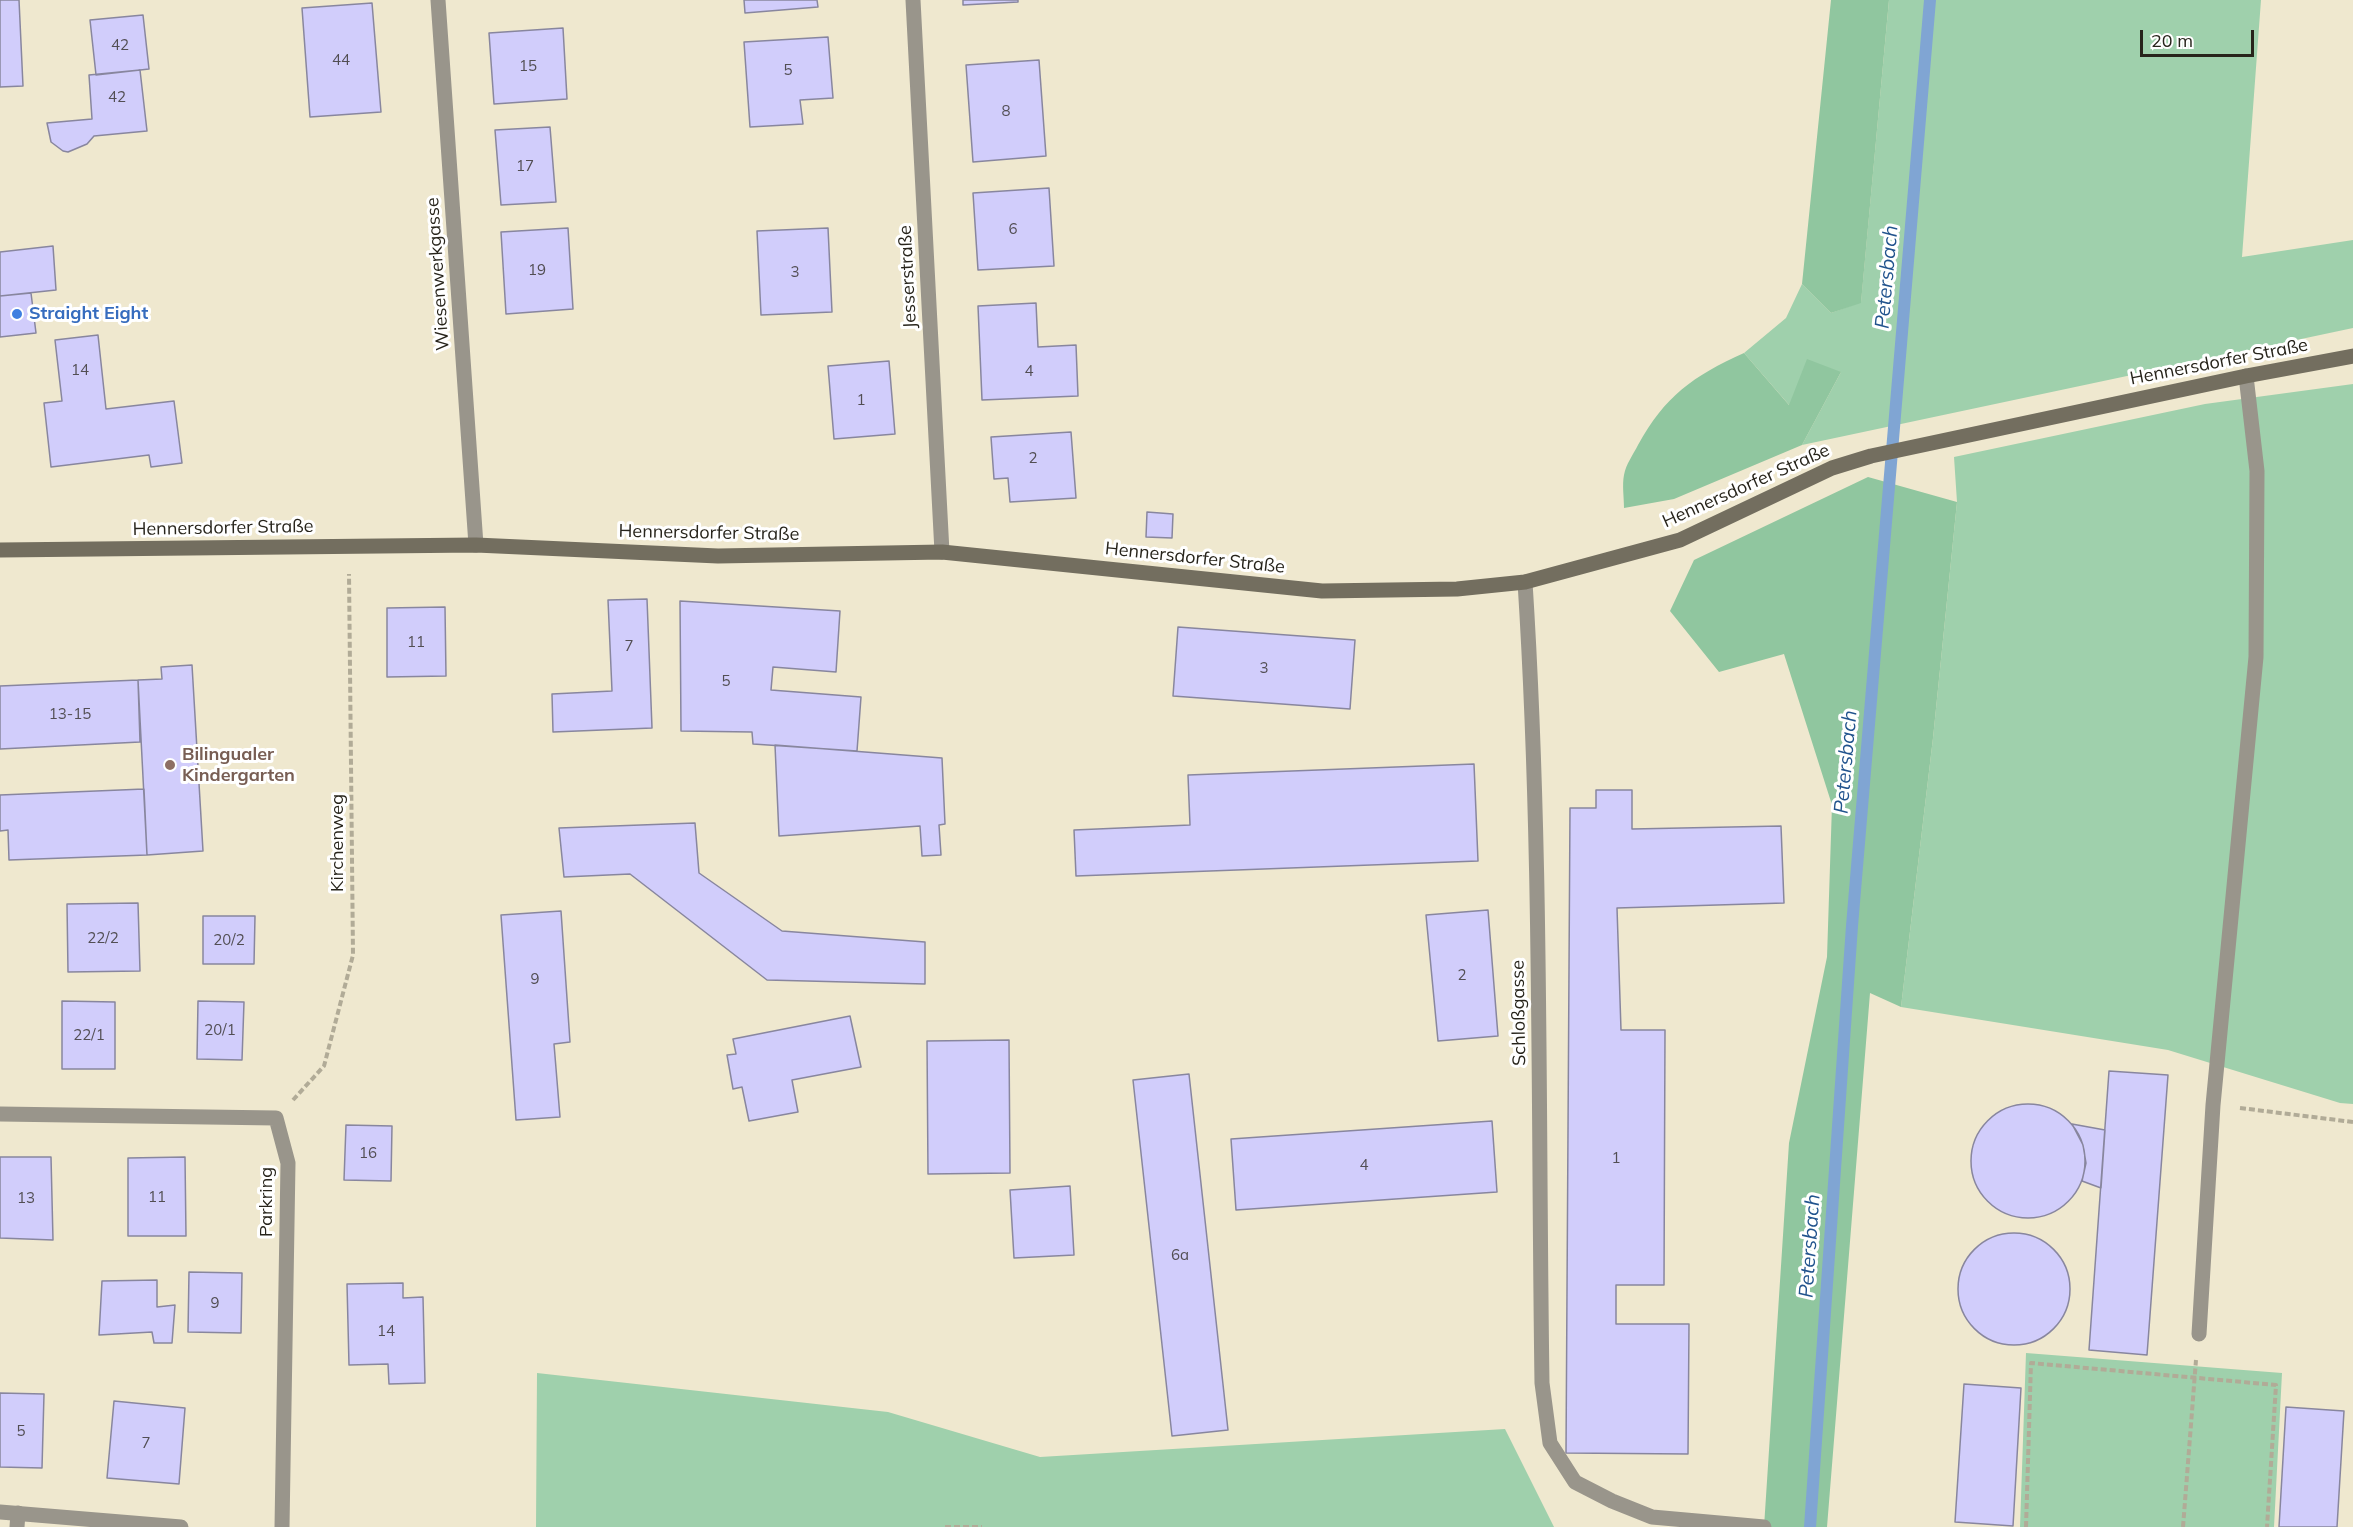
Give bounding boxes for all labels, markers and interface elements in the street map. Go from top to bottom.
scale bar [2143,18,2257,56]
text: 20 m [2151,29,2193,52]
house number: 42 [111,36,129,54]
house number: 44 [332,51,350,69]
house number: 15 [519,57,537,75]
house number: 5 [784,61,792,79]
house number: 42 [108,88,126,106]
house number: 8 [1002,102,1010,120]
house number: 17 [516,157,534,175]
street label: Wiesenwerkgasse [422,197,454,351]
house number: 6 [1009,220,1017,238]
water label: Petersbach [1871,224,1903,330]
street label: Jesserstraße [895,225,921,329]
house number: 19 [528,261,546,279]
house number: 3 [791,263,799,281]
place label: Straight Eight [29,303,148,325]
marker: Straight Eight [10,307,24,321]
street label: Hennersdorfer Straße [2128,334,2310,390]
house number: 14 [71,361,89,379]
house number: 4 [1025,362,1033,380]
house number: 1 [857,391,865,409]
street label: Hennersdorfer Straße [1659,439,1833,533]
house number: 2 [1029,449,1037,467]
street label: Hennersdorfer Straße [132,516,314,540]
street label: Hennersdorfer Straße [618,521,800,545]
street label: Hennersdorfer Straße [1104,538,1286,578]
house number: 11 [407,633,425,651]
house number: 7 [625,637,633,655]
house number: 3 [1260,659,1268,677]
house number: 5 [722,672,730,690]
house number: 13-15 [49,705,91,723]
water label: Petersbach [1830,709,1862,815]
place label: Bilingualer Kindergarten [182,744,295,786]
marker: Bilingualer Kindergarten [163,758,177,772]
street label: Kirchenweg [327,794,349,892]
house number: 22/2 [87,929,119,947]
house number: 20/2 [213,931,245,949]
street label: Schloßgasse [1507,960,1531,1066]
house number: 2 [1458,966,1466,984]
house number: 9 [531,970,539,988]
house number: 20/1 [204,1021,236,1039]
house number: 22/1 [73,1026,105,1044]
house number: 16 [359,1144,377,1162]
house number: 1 [1612,1149,1620,1167]
house number: 4 [1360,1156,1368,1174]
street label: Parkring [256,1167,278,1237]
house number: 11 [148,1188,166,1206]
house number: 13 [17,1189,35,1207]
water label: Petersbach [1794,1193,1826,1299]
house number: 6a [1171,1246,1189,1264]
house number: 9 [211,1294,219,1312]
house number: 14 [377,1322,395,1340]
house number: 5 [17,1422,25,1440]
house number: 7 [142,1434,150,1452]

